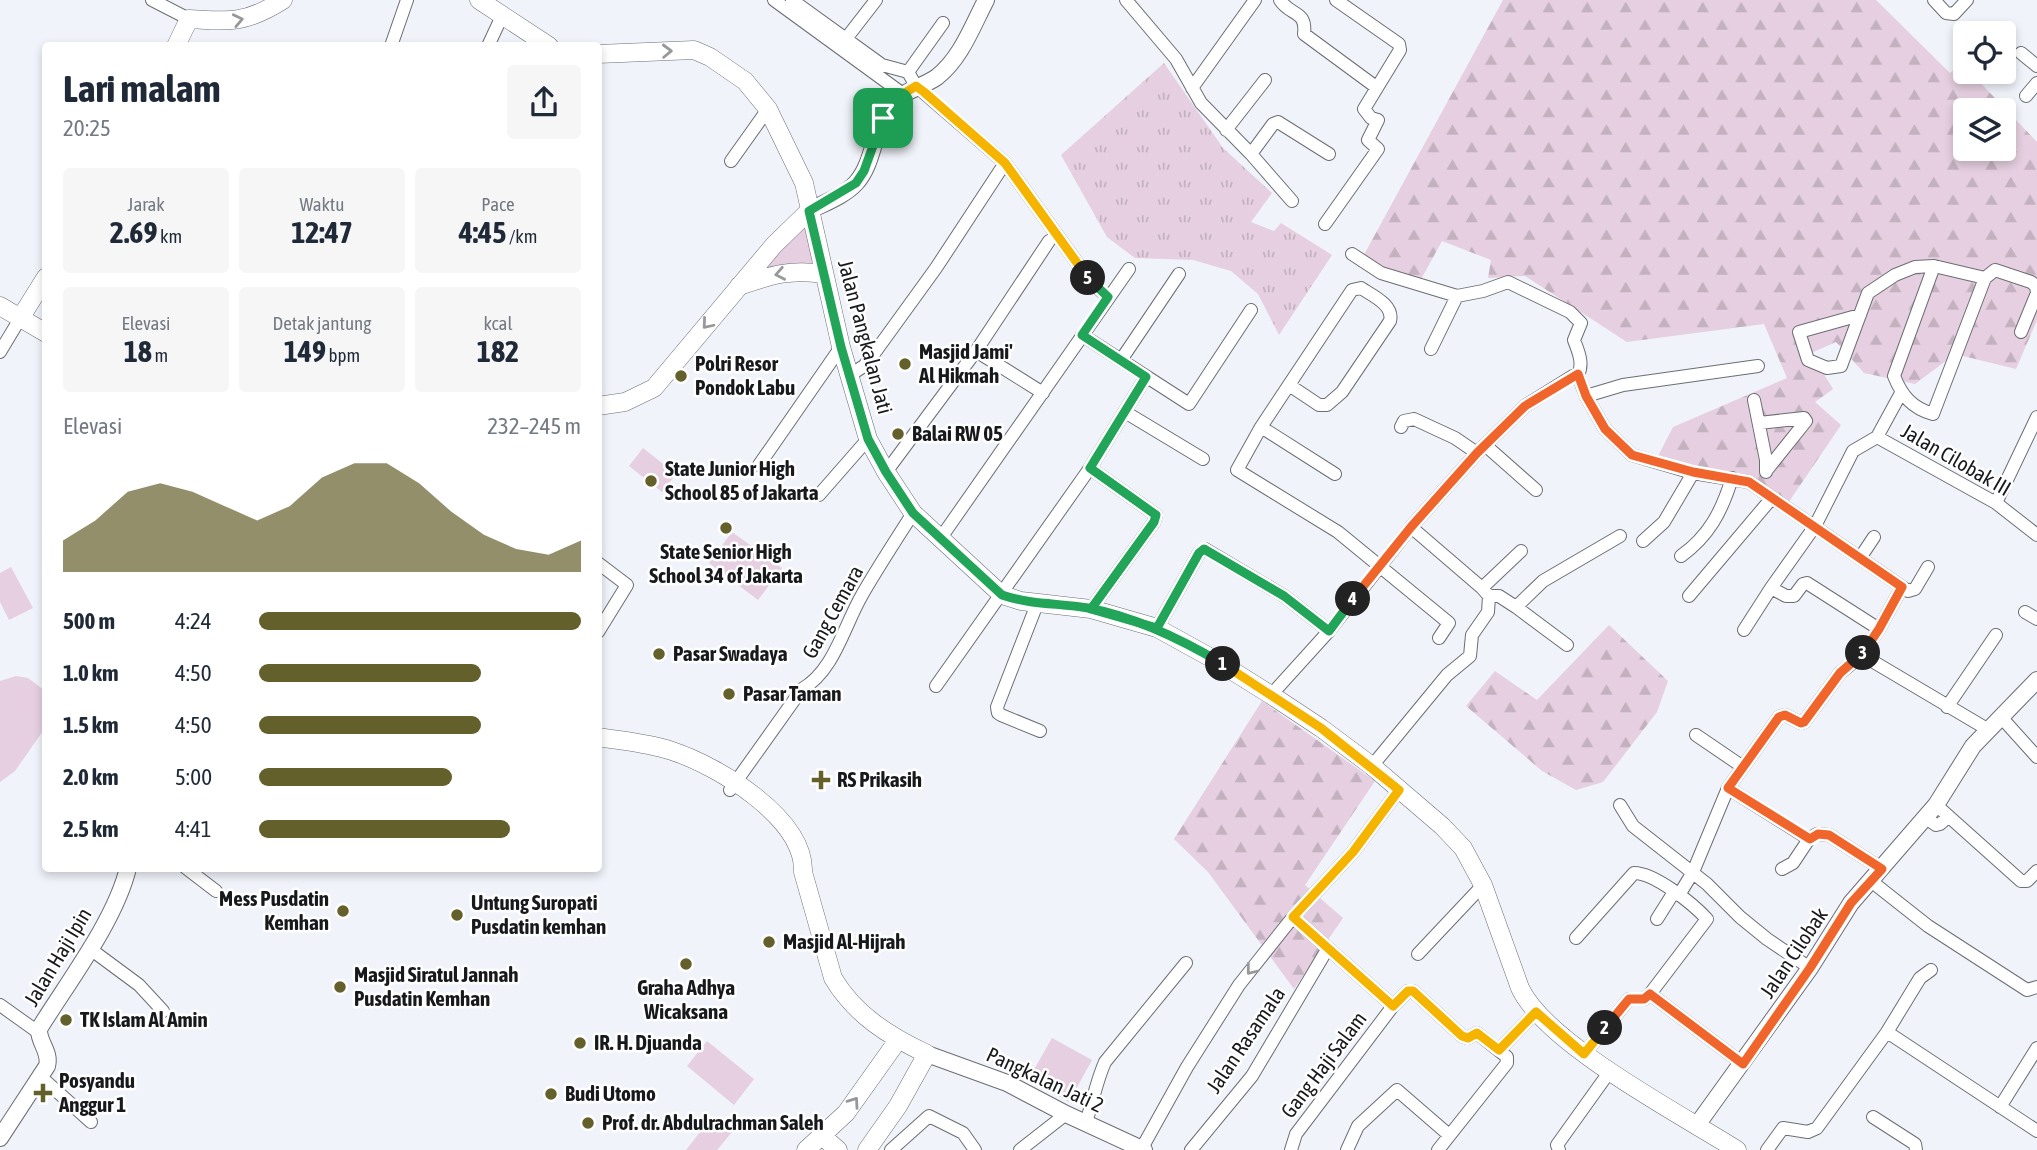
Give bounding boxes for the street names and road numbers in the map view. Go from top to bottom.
street label: Jalan Pangkalan Jati [834,257,898,416]
street label: Jalan Cilobak III [1898,418,2015,500]
street label: Gang Cemara [797,561,867,662]
street label: Jalan Haji Ipin [19,903,96,1010]
street label: Jalan Cilobak [1754,903,1832,1002]
street label: Jalan Rasamala [1201,982,1289,1097]
street label: Gang Haji Salam [1276,1007,1371,1122]
street label: Pangkalan Jati 2 [983,1042,1108,1117]

